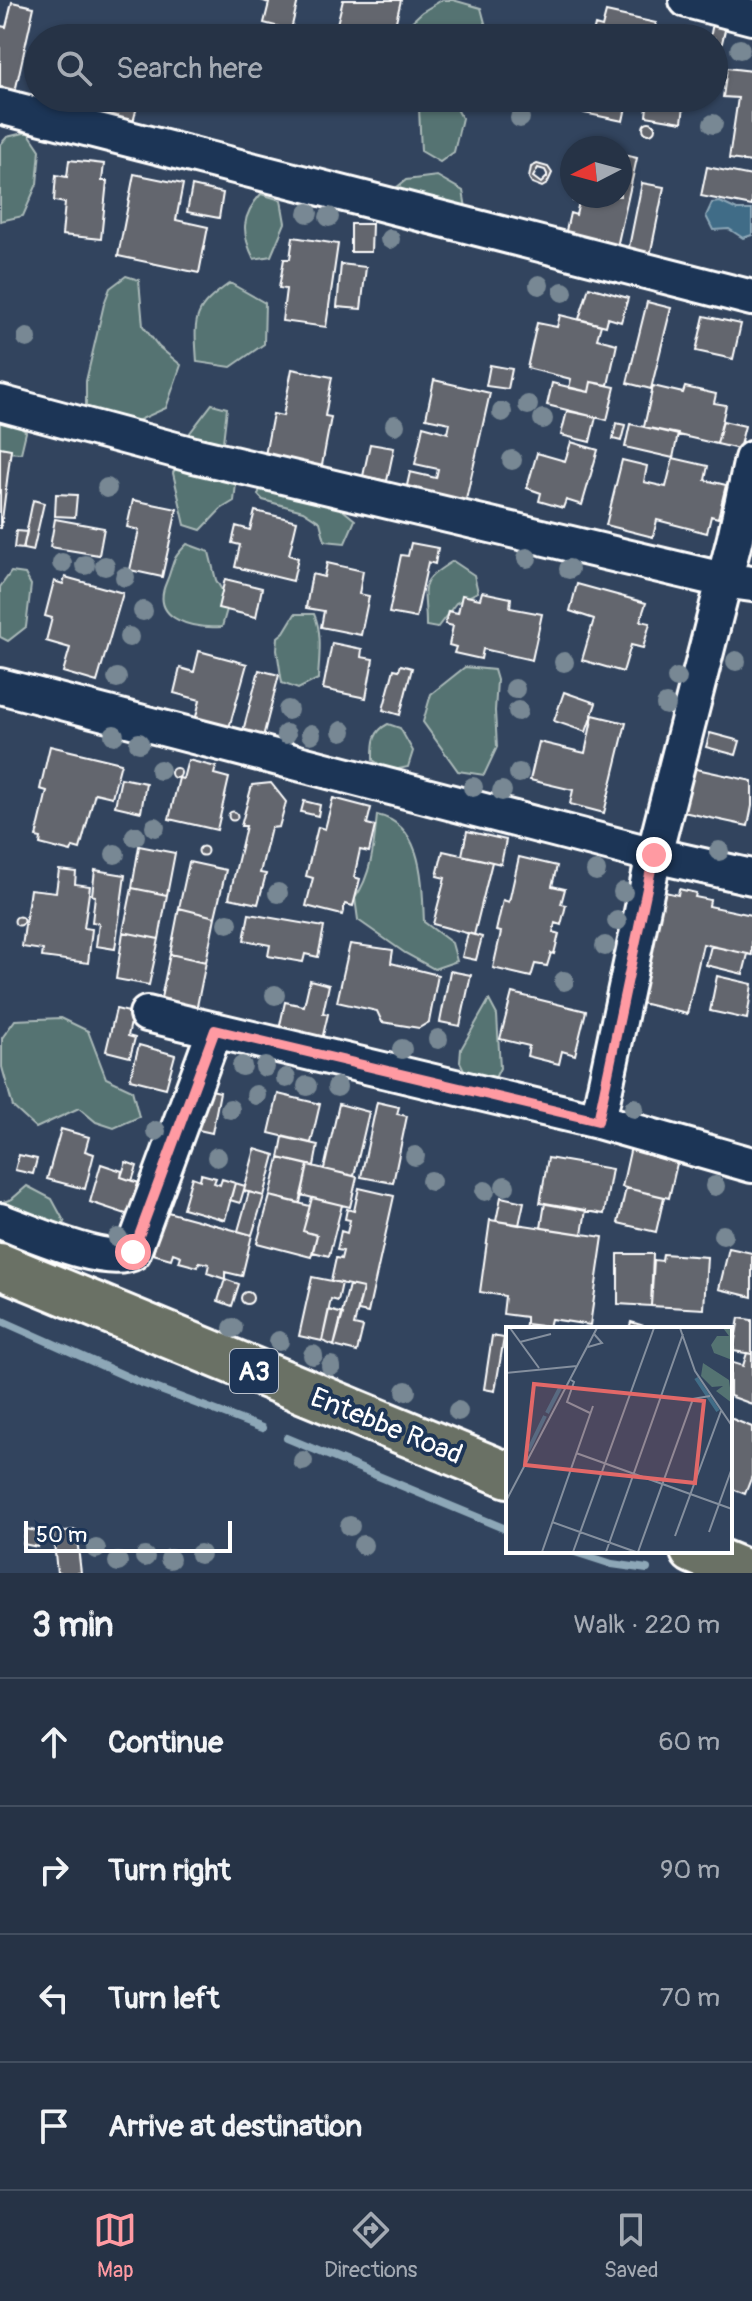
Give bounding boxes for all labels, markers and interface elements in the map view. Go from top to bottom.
search box [24,24,728,112]
icon: search [52,46,96,90]
text: Search here [116,50,263,87]
north arrow [560,136,632,208]
route end [636,837,672,873]
route start [115,1234,151,1270]
inset map [506,1327,732,1553]
road number: A3 [230,1349,278,1393]
street label: Entebbe Road [305,1380,467,1473]
scale bar [24,1517,232,1553]
text: 50 m [36,1521,87,1549]
text: 3 min [32,1604,114,1647]
text: Walk · 220 m [573,1609,720,1641]
icon: ahead [32,1720,76,1764]
text: Continue [108,1724,223,1761]
text: 60 m [658,1726,720,1758]
icon: right [32,1848,76,1892]
text: Turn right [108,1852,231,1889]
text: 90 m [660,1854,720,1886]
icon: left [32,1976,76,2020]
text: Turn left [108,1980,219,2017]
text: 70 m [660,1982,720,2014]
icon: arrive [32,2104,76,2148]
text: Arrive at destination [108,2108,362,2145]
tab: Map [93,2208,137,2284]
tab: Directions [324,2208,417,2284]
tab: Saved [604,2208,659,2284]

